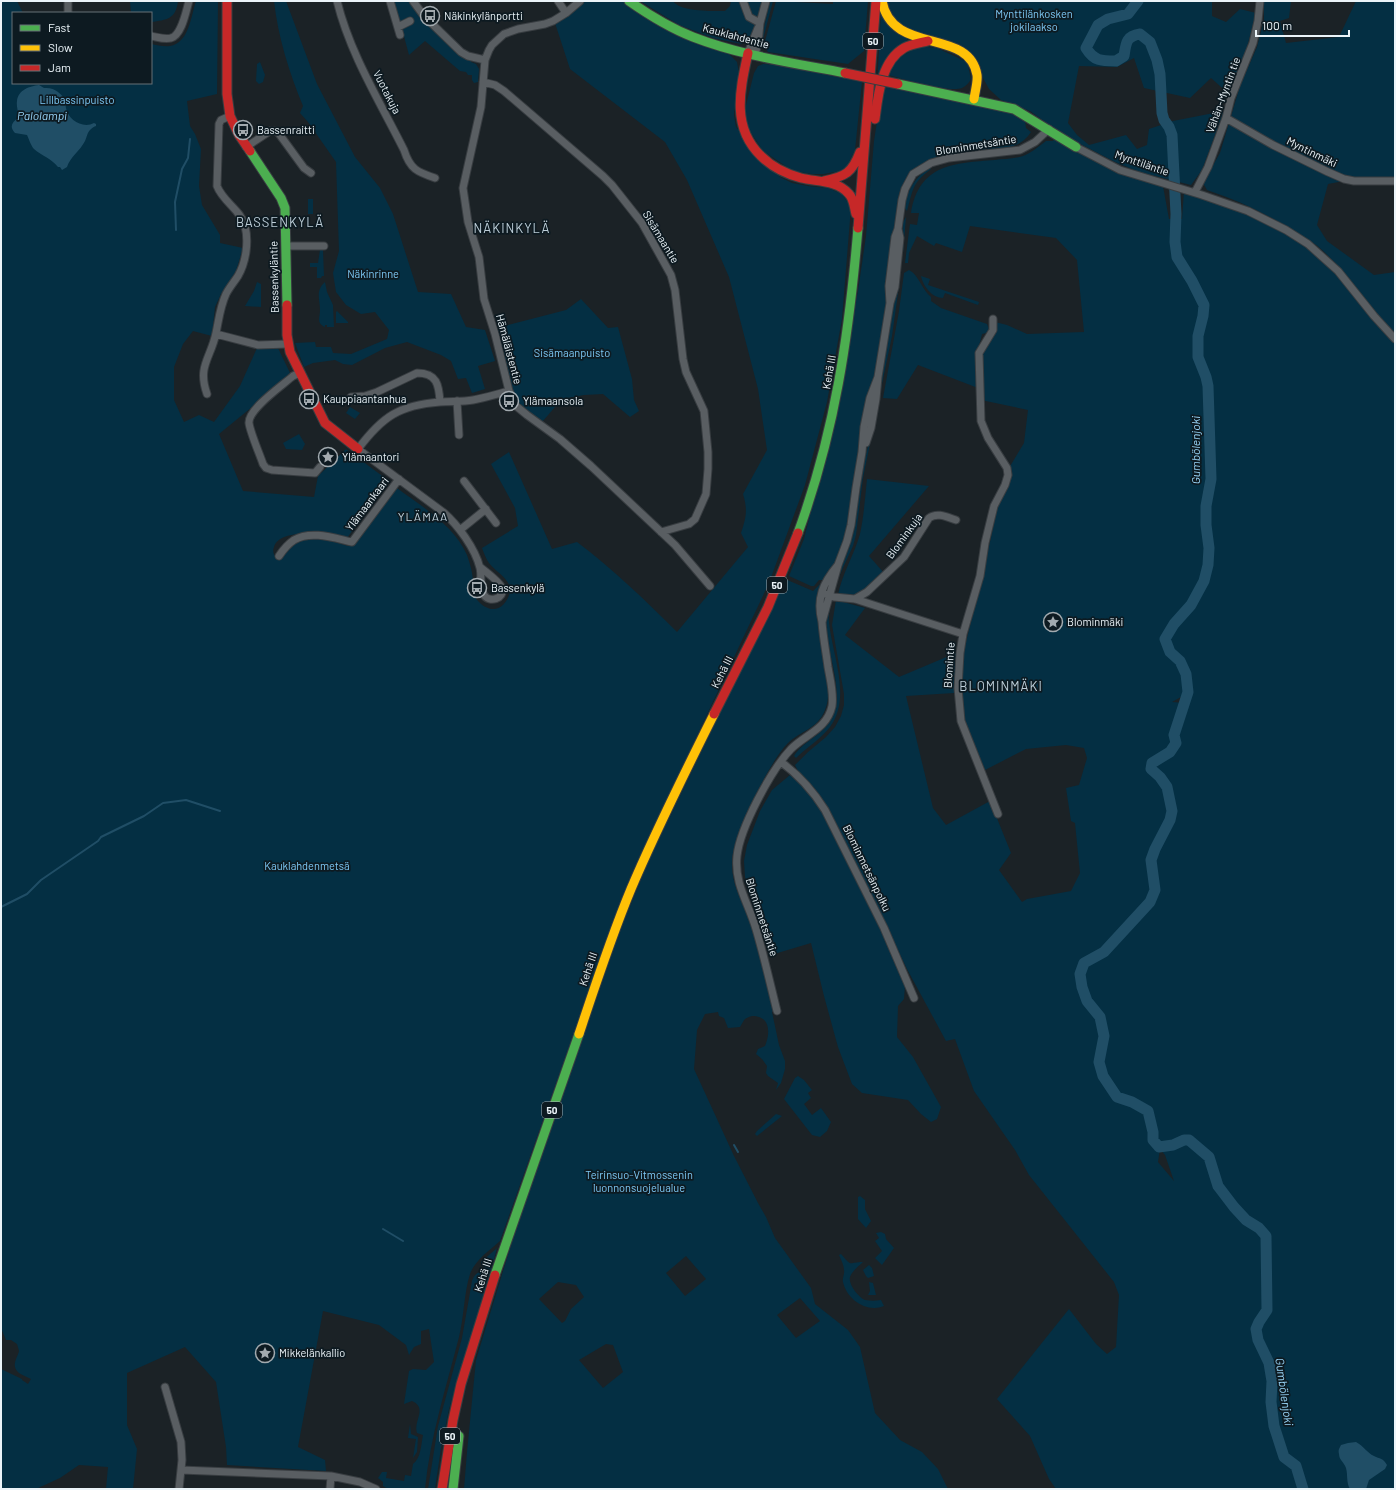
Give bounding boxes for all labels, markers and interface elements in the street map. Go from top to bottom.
bus stop icon: Näkinkylänportti [419,5,441,27]
park label: Mynttilänkosken jokilaakso [995,7,1073,33]
place label: Näkinkylänportti [444,9,523,22]
legend [12,12,152,84]
scale bar [1256,12,1349,38]
text: 100 m [1262,18,1292,32]
text: Fast [48,20,71,34]
street label: Kauklahdentie [701,20,771,51]
road number: 50 [863,33,883,49]
text: Slow [48,40,73,54]
street label: Vähän-Myntin tie [1203,55,1242,135]
text: Jam [48,60,71,74]
street label: Vuotakuja [371,68,404,116]
park label: Lillbassinpuisto [40,93,114,106]
water label: Palolampi [17,108,67,122]
bus stop icon: Bassenraitti [232,119,254,141]
place label: Bassenraitti [257,123,315,136]
street label: Blominmetsäntie [935,132,1017,157]
street label: Myntinmäki [1285,134,1340,169]
street label: Mynttiläntie [1113,147,1171,178]
street label: Sisämaantie [641,208,682,266]
district label: BASSENKYLÄ [236,214,324,230]
district label: NÄKINKYLÄ [474,220,550,236]
street label: Bassenkyläntie [266,241,281,313]
park label: Näkinrinne [347,267,399,280]
street label: Hämäläistentie [494,312,525,385]
park label: Sisämaanpuisto [534,346,610,359]
street label: Kehä III [819,354,838,390]
bus stop icon: Kauppiaantanhua [298,388,320,410]
bus stop icon: Ylämaansola [498,390,520,412]
place label: Kauppiaantanhua [323,392,406,405]
place label: Ylämaansola [523,394,583,407]
water label: Gumbölenjoki [1188,416,1202,484]
place icon: Ylämaantori [317,446,339,468]
place label: Ylämaantori [342,450,399,463]
street label: Ylämaankaari [342,474,391,533]
district label: YLÄMAA [398,509,448,523]
street label: Blominkuja [883,510,924,561]
bus stop icon: Bassenkylä [466,577,488,599]
road number: 50 [767,577,787,593]
place label: Bassenkylä [491,581,544,594]
place icon: Blominmäki [1042,611,1064,633]
place label: Blominmäki [1067,615,1123,628]
street label: Blomintie [940,641,957,688]
street label: Kehä III [708,653,735,690]
district label: BLOMINMÄKI [959,678,1043,694]
street label: Blominmetsänpolku [841,822,894,913]
park label: Kauklahdenmetsä [264,859,350,872]
street label: Blominmetsäntie [744,876,781,958]
street label: Kehä III [576,950,599,987]
road number: 50 [542,1102,562,1118]
park label: Teirinsuo-Vitmossenin luonnonsuojelualue [585,1168,693,1194]
street label: Kehä III [471,1256,494,1293]
place icon: Mikkelänkallio [254,1342,276,1364]
place label: Mikkelänkallio [279,1346,345,1359]
water label: Gumbölenjoki [1273,1357,1297,1427]
road number: 50 [440,1428,460,1444]

